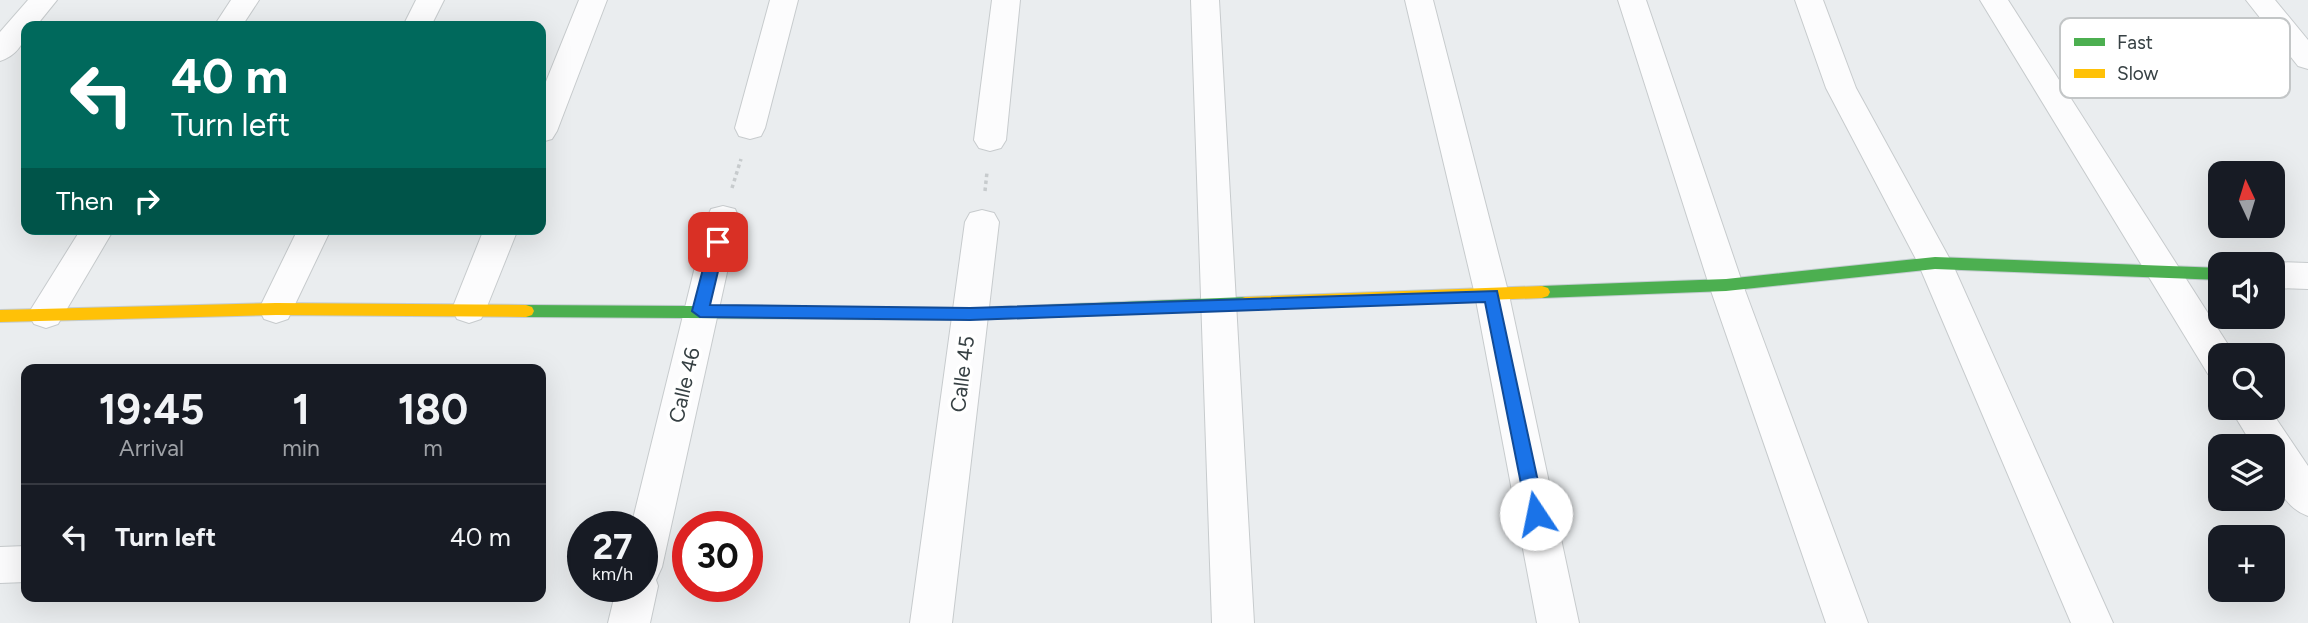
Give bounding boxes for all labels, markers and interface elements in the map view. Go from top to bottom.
legend [2060,18,2290,98]
text: Fast [2117,31,2153,54]
text: 40 m [171,46,288,105]
icon: left [56,49,147,140]
text: Slow [2117,62,2159,85]
text: Turn left [171,106,290,144]
north arrow [2208,161,2286,238]
map controls [2208,161,2285,602]
icon: right [128,182,166,220]
text: Then [56,185,114,217]
pin [688,212,748,272]
icon: arrive [699,223,737,261]
button: sound [2208,252,2285,329]
street label: Calle 45 [945,334,979,414]
button: search [2208,343,2285,420]
street label: Calle 46 [663,345,705,425]
text: 19:45 [99,384,204,435]
text: 1 [292,384,310,435]
text: 180 [398,384,468,435]
text: Arrival [119,434,184,462]
text: min [282,434,320,462]
text: m [423,434,443,462]
button: layers [2208,434,2285,511]
position arrow [1499,477,1573,551]
speed limit sign: 30 [672,511,763,602]
icon: left [56,518,94,556]
text: Turn left [115,521,216,553]
text: 40 m [450,521,511,553]
button: + [2208,525,2285,602]
text: 27 [593,526,632,568]
text: km/h [592,563,633,585]

